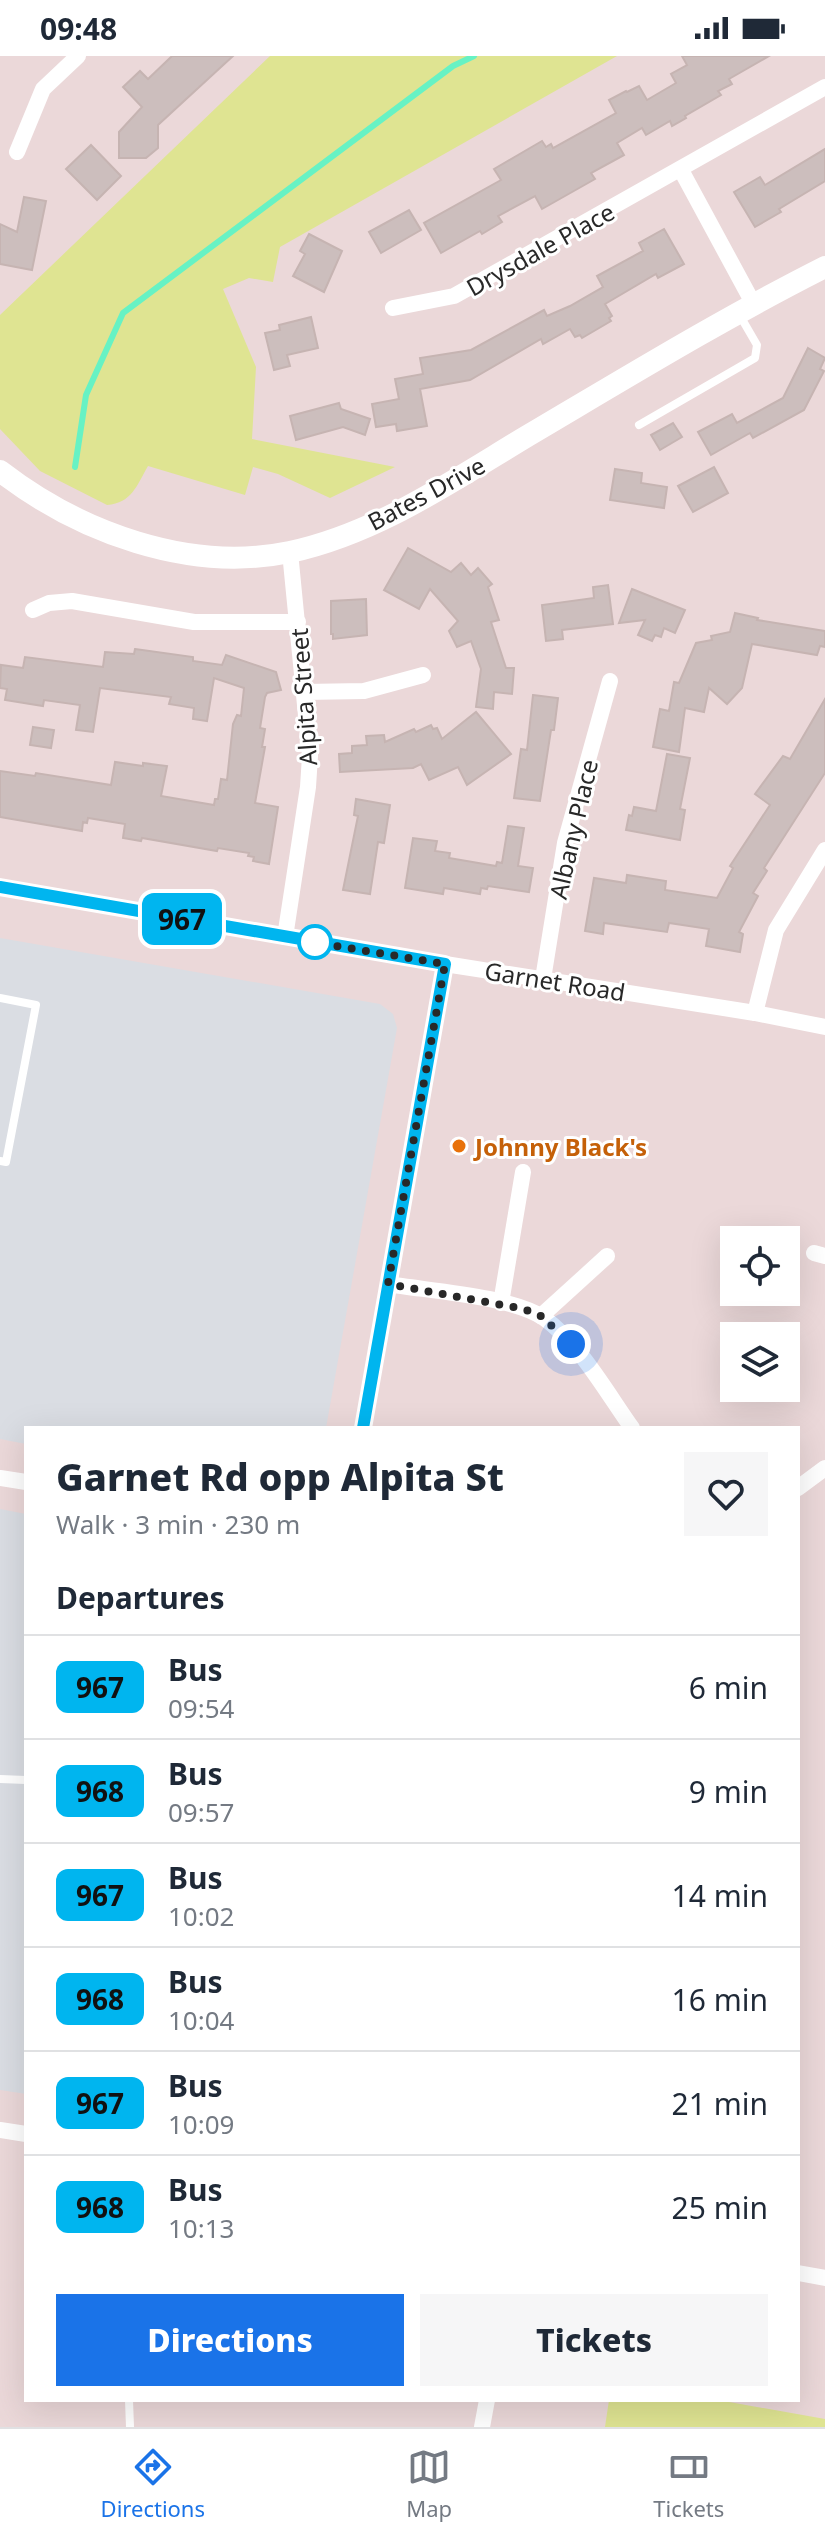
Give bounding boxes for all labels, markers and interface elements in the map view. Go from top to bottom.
text: 09:48 [40,8,117,49]
street label: Drysdale Place [460,195,620,303]
street label: Bates Drive [362,448,490,538]
street label: Alpita Street [282,627,324,767]
street label: Albany Place [541,756,605,902]
line badge: 967 [136,893,228,945]
text: 967 [158,900,206,938]
unlabelled marker [298,925,332,959]
street label: Garnet Road [482,954,628,1008]
place label: Johnny Black's [473,1130,647,1163]
marker: Johnny Black's [450,1137,468,1155]
map controls [720,1226,800,1402]
button: locate [720,1226,800,1306]
button: layers [720,1322,800,1402]
your location [551,1324,591,1364]
text: Garnet Rd opp Alpita St [56,1450,504,1502]
button: heart [684,1452,768,1536]
text: Walk · 3 min · 230 m [56,1506,300,1542]
text: Departures [56,1577,225,1618]
text: Bus [168,1649,223,1690]
text: 6 min [689,1667,768,1708]
text: 967 [76,1668,124,1706]
text: 09:54 [168,1690,234,1726]
text: Bus [168,1753,223,1794]
text: 9 min [689,1771,768,1812]
text: 968 [76,1772,124,1810]
text: 09:57 [168,1794,234,1830]
text: Bus [168,1857,223,1898]
text: 14 min [672,1875,768,1916]
text: 967 [76,1876,124,1914]
text: 10:02 [168,1898,234,1934]
text: Bus [168,1961,223,2002]
text: 16 min [672,1979,768,2020]
text: 968 [76,1980,124,2018]
text: 10:04 [168,2002,234,2038]
text: Bus [168,2065,223,2106]
text: 21 min [672,2083,768,2124]
text: 967 [76,2084,124,2122]
text: 10:09 [168,2106,234,2142]
text: Bus [168,2169,223,2210]
text: 25 min [672,2187,768,2228]
text: 968 [76,2188,124,2226]
text: 10:13 [168,2210,234,2246]
button: Directions [56,2294,404,2386]
button: Tickets [420,2294,768,2386]
tab: Directions [101,2445,205,2523]
tab: Map [406,2445,452,2523]
tab: Tickets [653,2445,724,2523]

